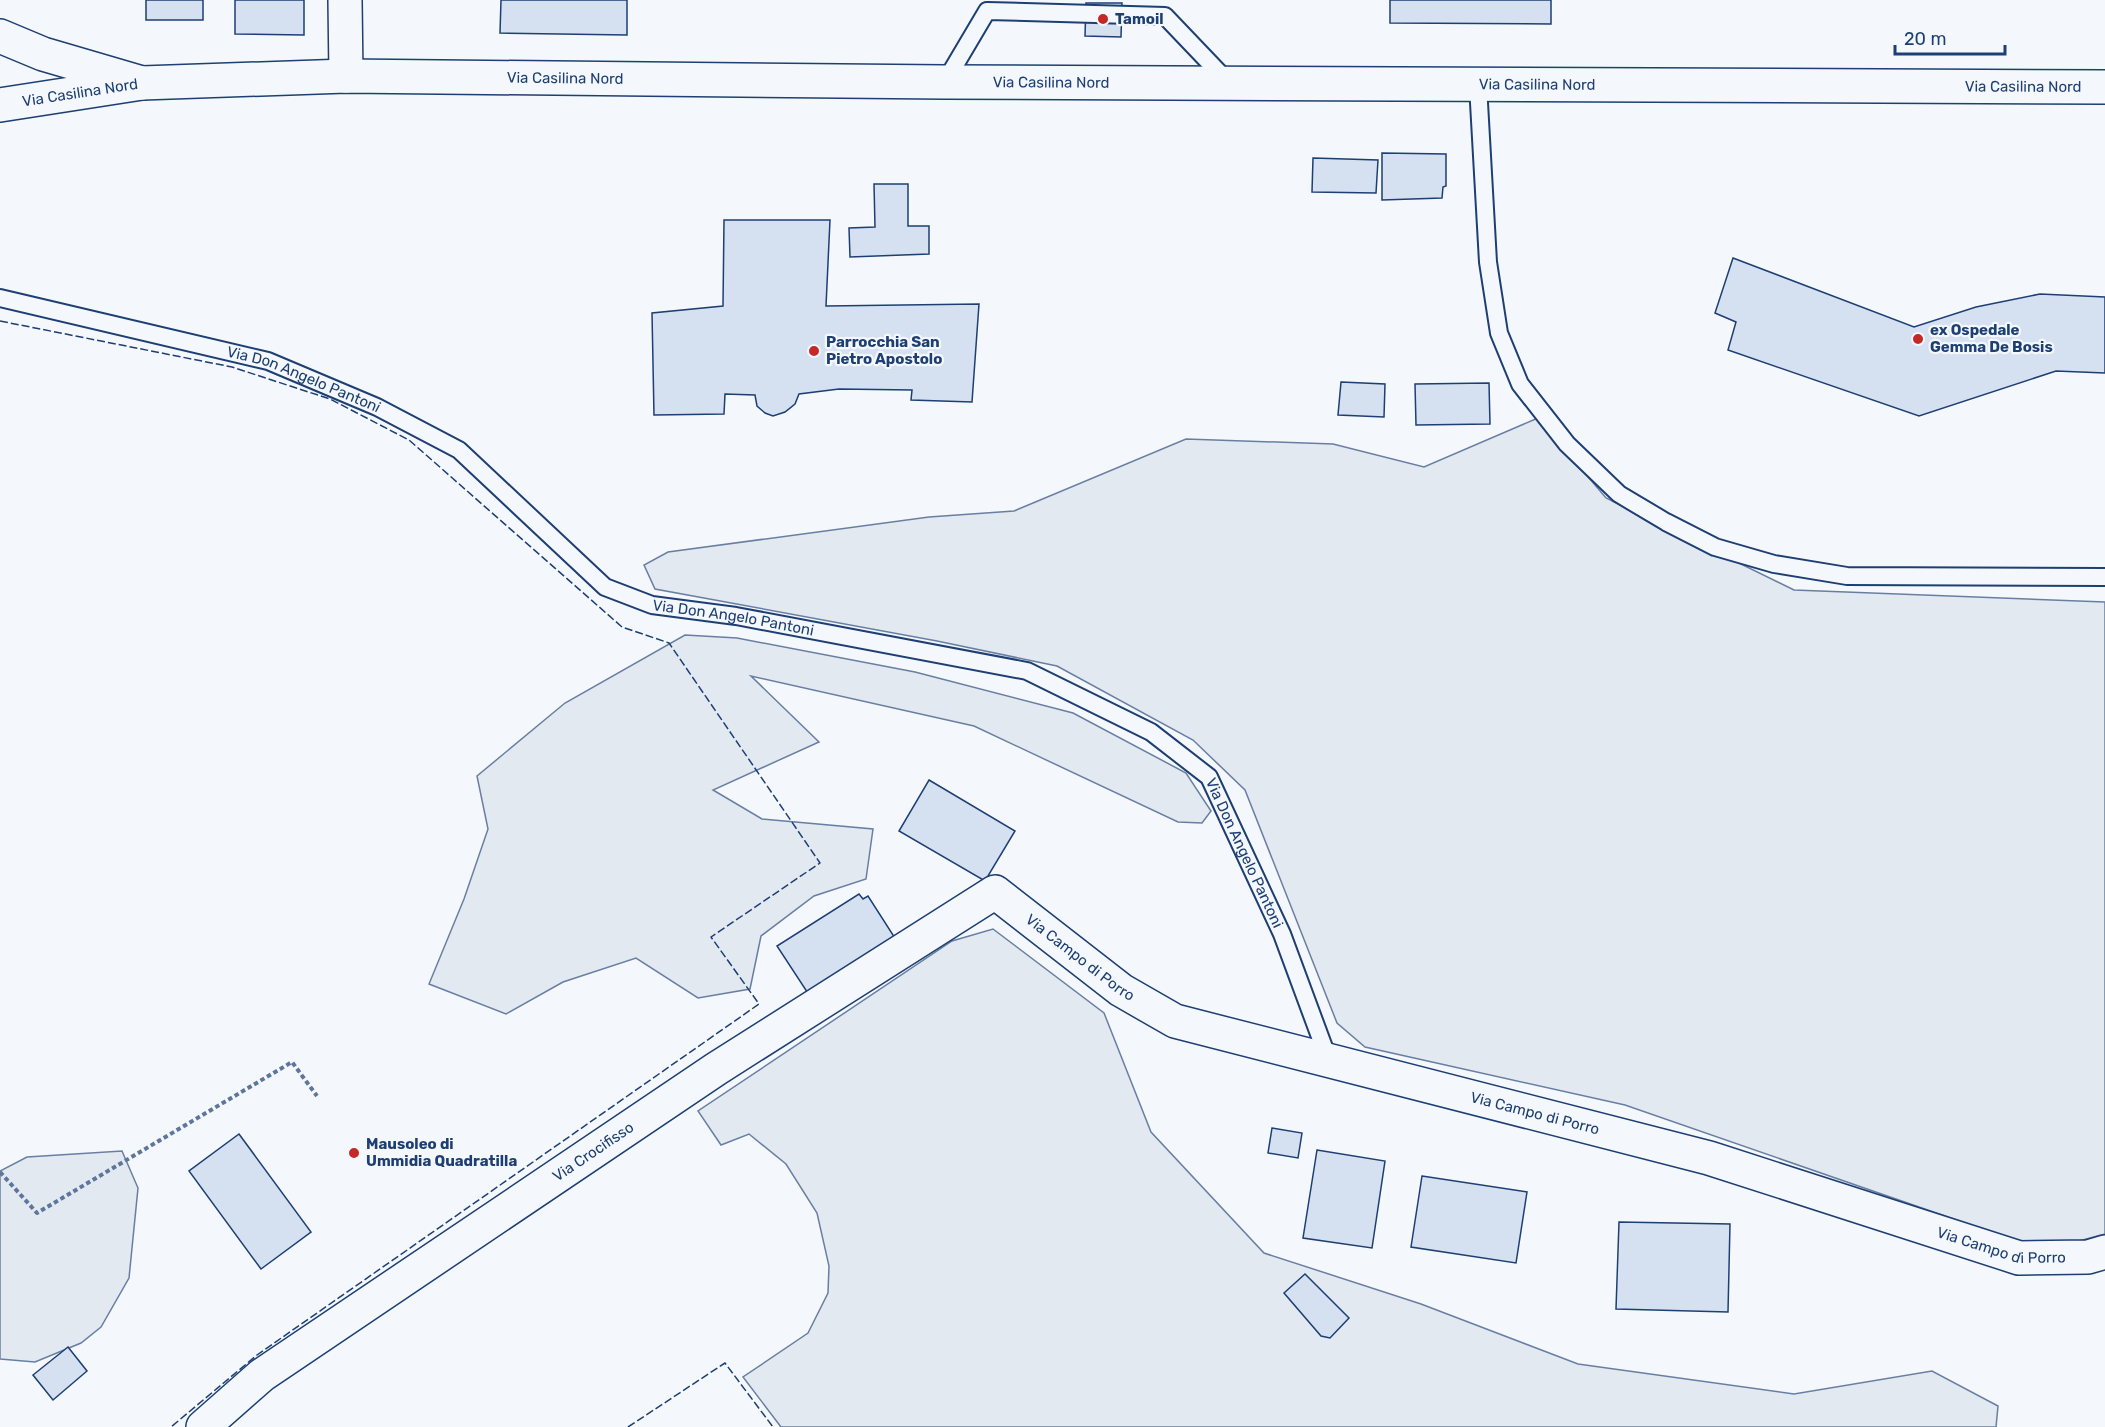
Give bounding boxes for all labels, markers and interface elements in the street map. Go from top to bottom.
place label: Tamoil [1115,10,1163,28]
marker: Tamoil [1096,12,1110,26]
scale bar [1895,18,2004,56]
text: 20 m [1904,28,1946,50]
street label: Via Casilina Nord [507,69,624,88]
street label: Via Casilina Nord [993,73,1110,92]
street label: Via Casilina Nord [21,75,139,110]
street label: Via Casilina Nord [1479,75,1596,94]
street label: Via Casilina Nord [1965,77,2082,96]
place label: ex Ospedale Gemma De Bosis [1930,321,2053,356]
marker: ex Ospedale Gemma De Bosis [1911,332,1925,346]
place label: Parrocchia San Pietro Apostolo [826,333,942,368]
street label: Via Don Angelo Pantoni [225,343,384,416]
marker: Parrocchia San Pietro Apostolo [807,344,821,358]
street label: Via Don Angelo Pantoni [651,596,815,640]
street label: Via Don Angelo Pantoni [1202,775,1287,931]
street label: Via Campo di Porro [1022,910,1138,1005]
street label: Via Campo di Porro [1468,1088,1601,1139]
street label: Via Crocifisso [549,1118,637,1185]
place label: Mausoleo di Ummidia Quadratilla [366,1135,517,1170]
marker: Mausoleo di Ummidia Quadratilla [347,1146,361,1160]
street label: Via Campo di Porro [1935,1223,2066,1267]

